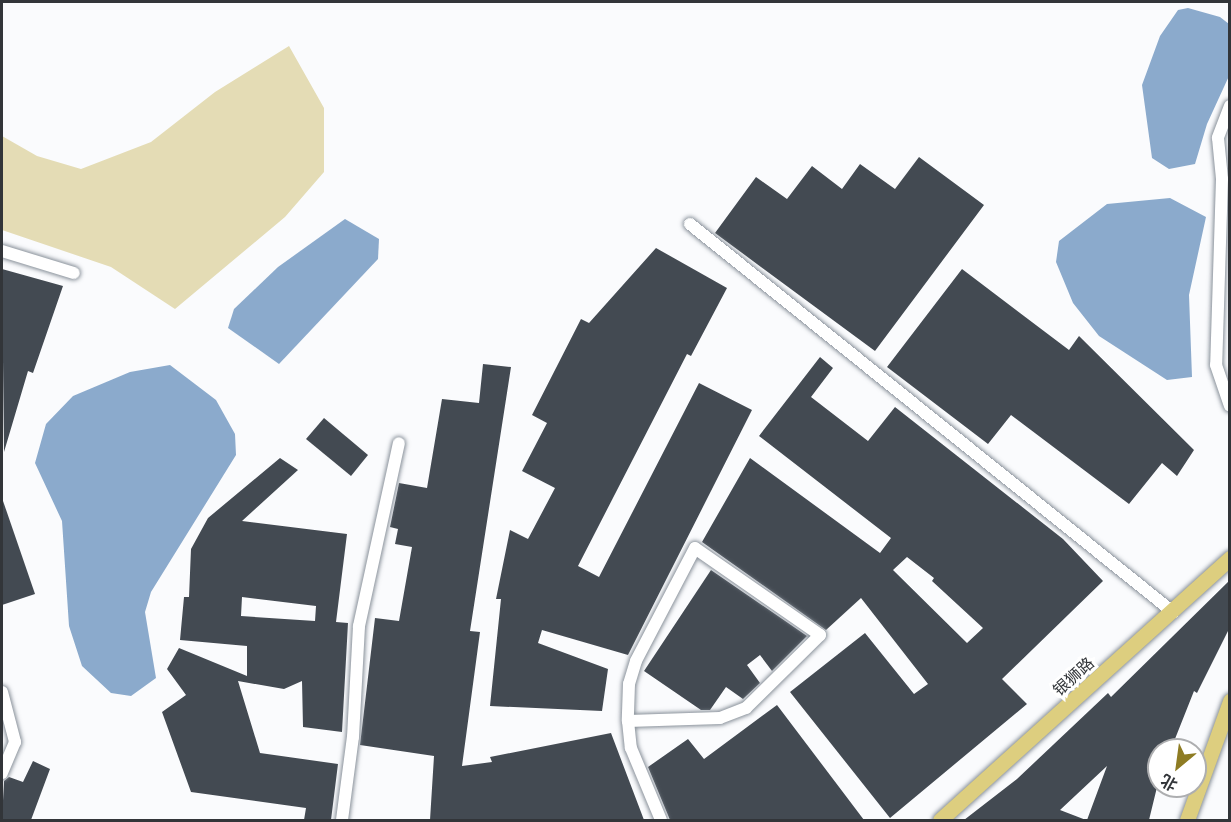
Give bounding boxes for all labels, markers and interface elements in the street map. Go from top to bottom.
street label: 银狮路 [1050,654,1098,700]
north arrow [1147,738,1207,798]
text: 北 [1157,770,1181,795]

